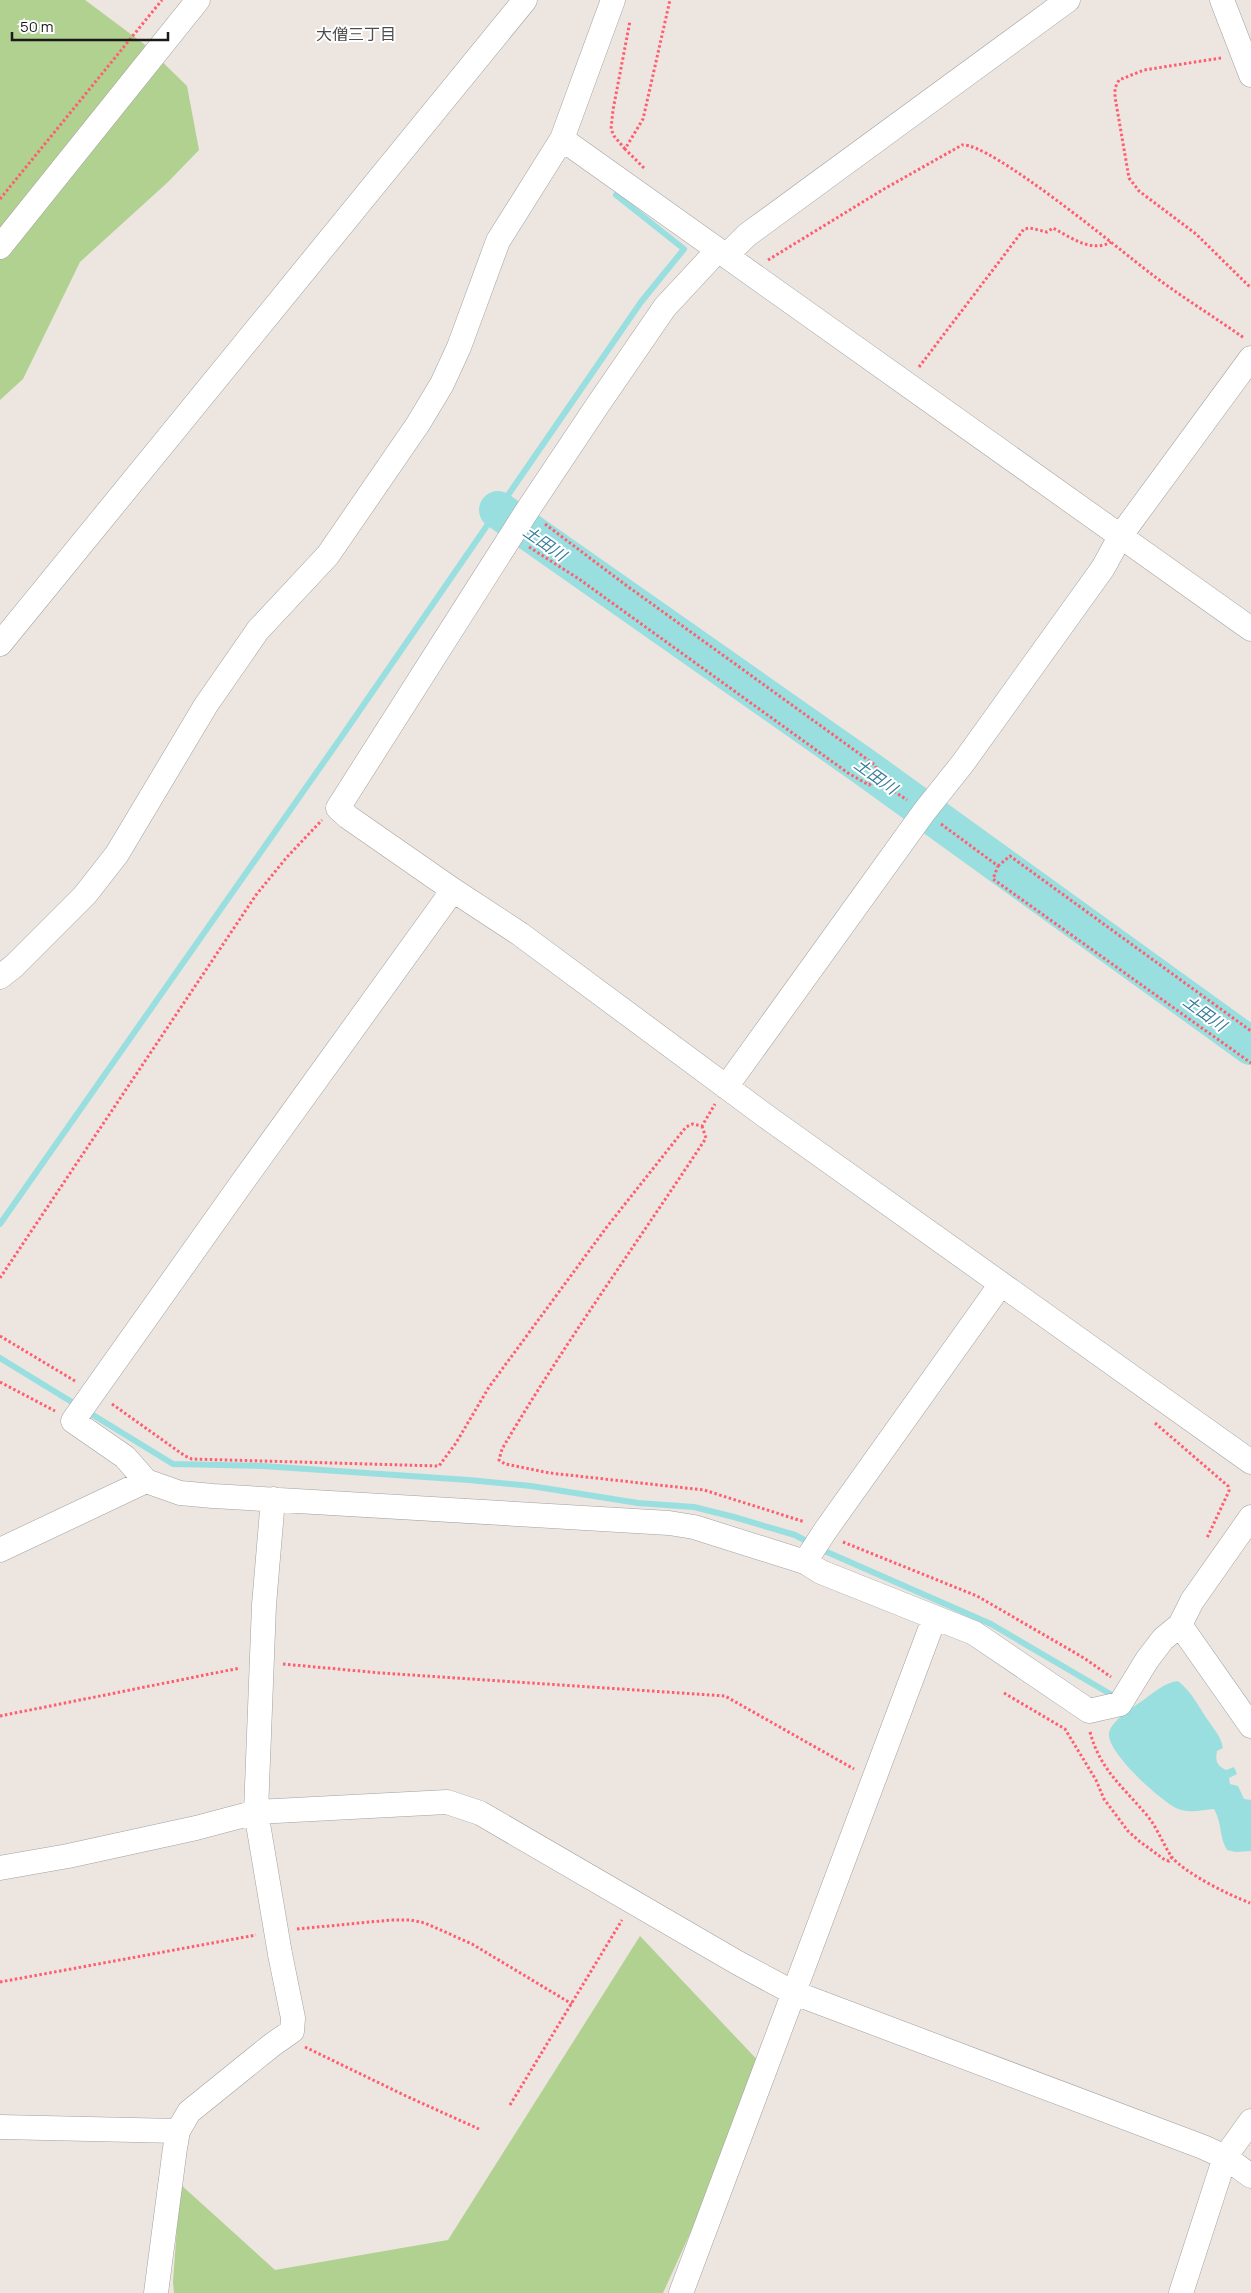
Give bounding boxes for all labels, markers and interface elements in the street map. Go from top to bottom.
scale bar [12,10,169,42]
text: 50 m [20,16,54,37]
district label: 大僧三丁目 [316,23,396,45]
water label: 土田川 [519,520,573,567]
water label: 土田川 [850,753,903,800]
water label: 土田川 [1179,990,1232,1037]

